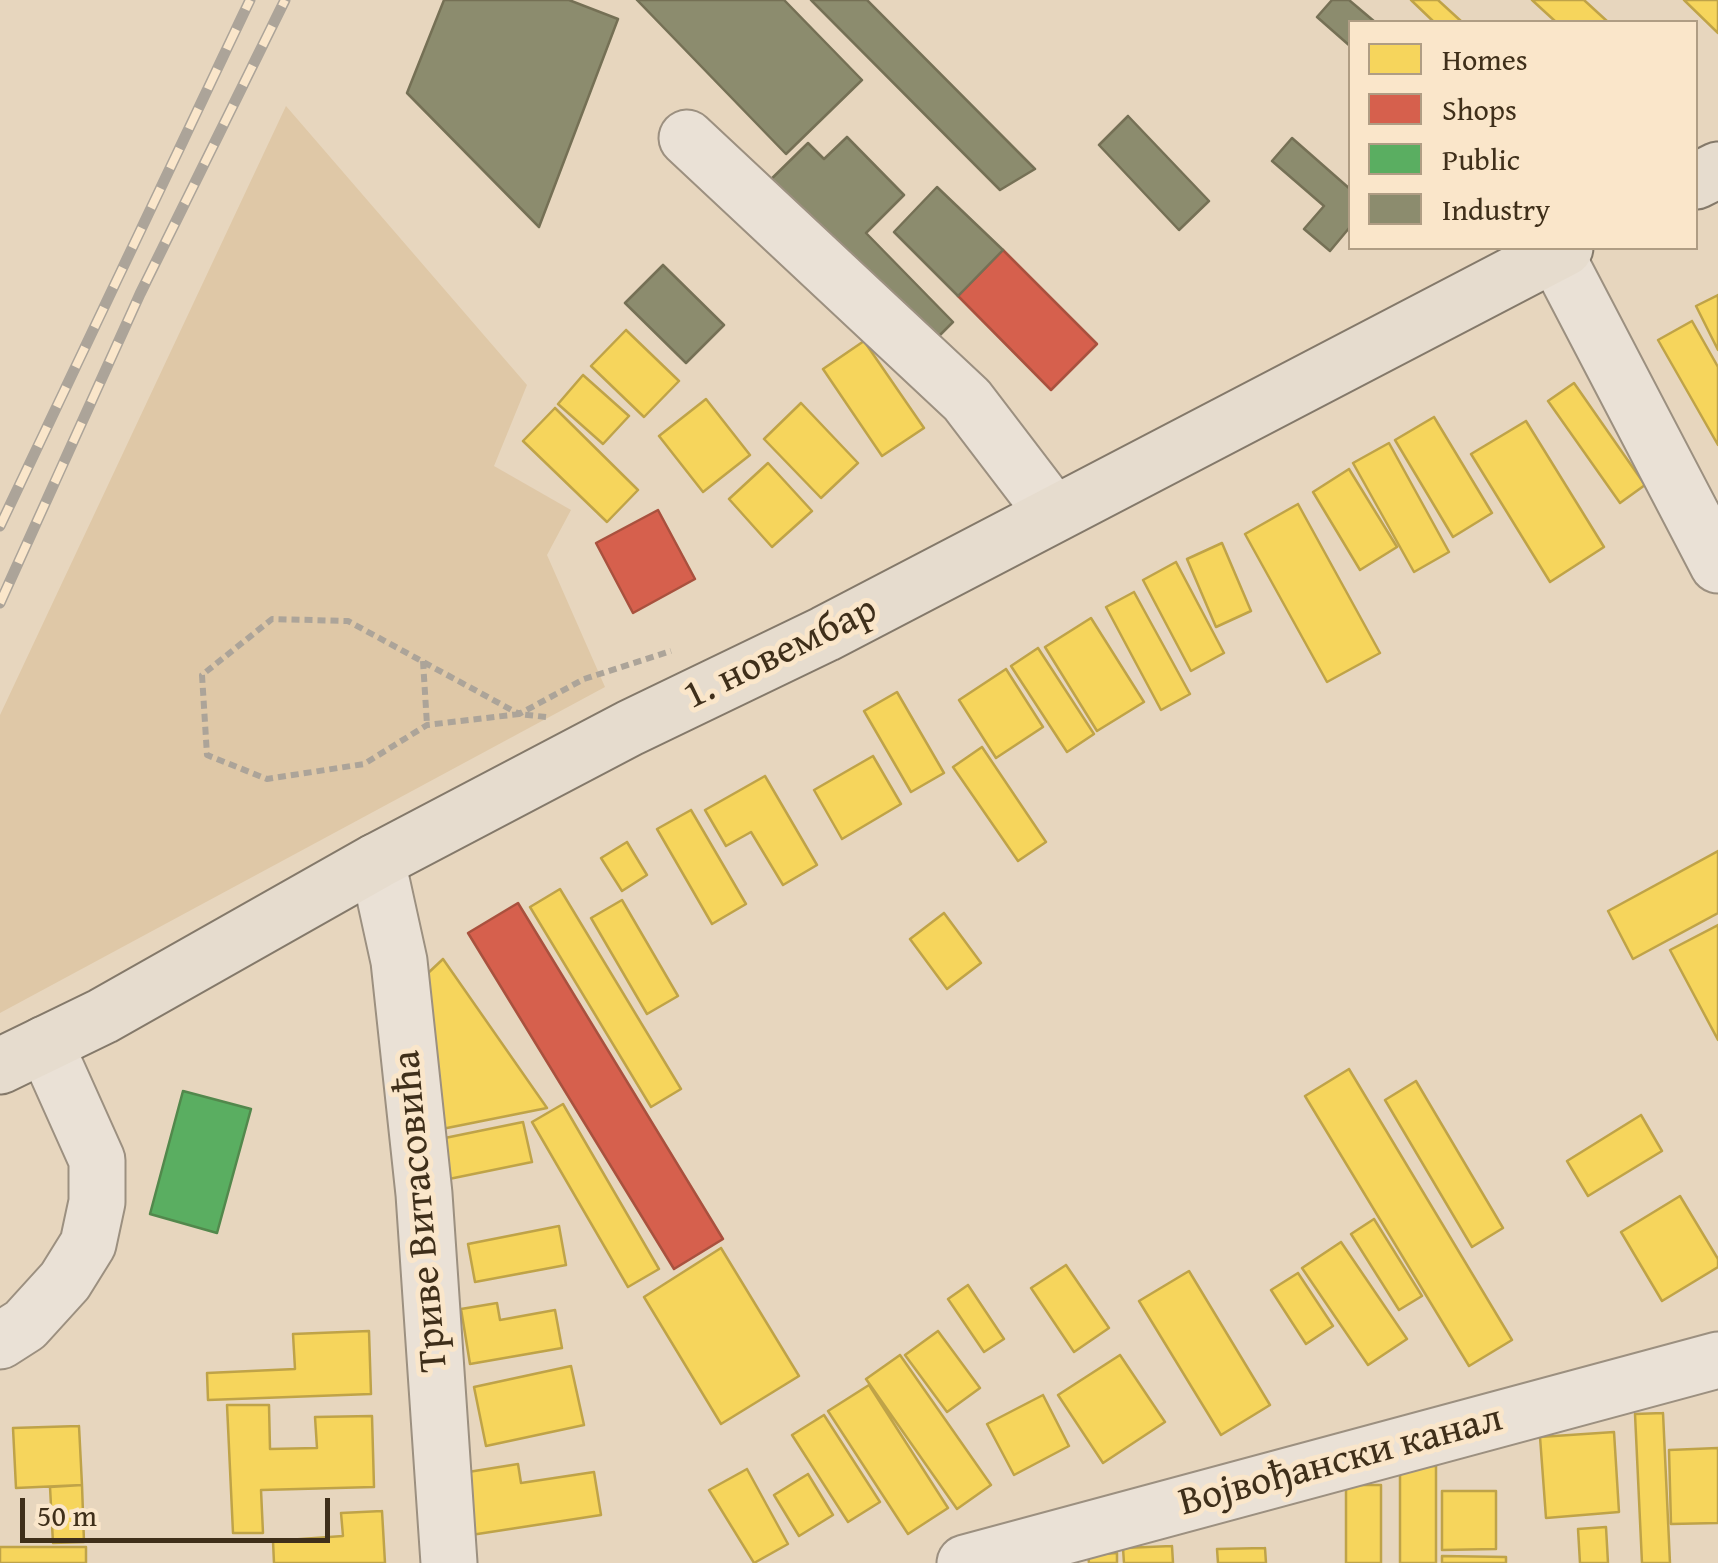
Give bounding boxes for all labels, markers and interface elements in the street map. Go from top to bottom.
legend [1348,20,1698,250]
text: Homes [1442,37,1528,81]
text: Shops [1442,87,1517,131]
text: Public [1442,137,1520,181]
text: Industry [1442,187,1550,231]
street label: 1. новембар [676,587,886,721]
street label: Триве Витасовића [384,1048,460,1374]
street label: Војвођански канал [1174,1396,1508,1528]
scale bar [25,1478,335,1540]
text: 50 m [37,1493,97,1537]

